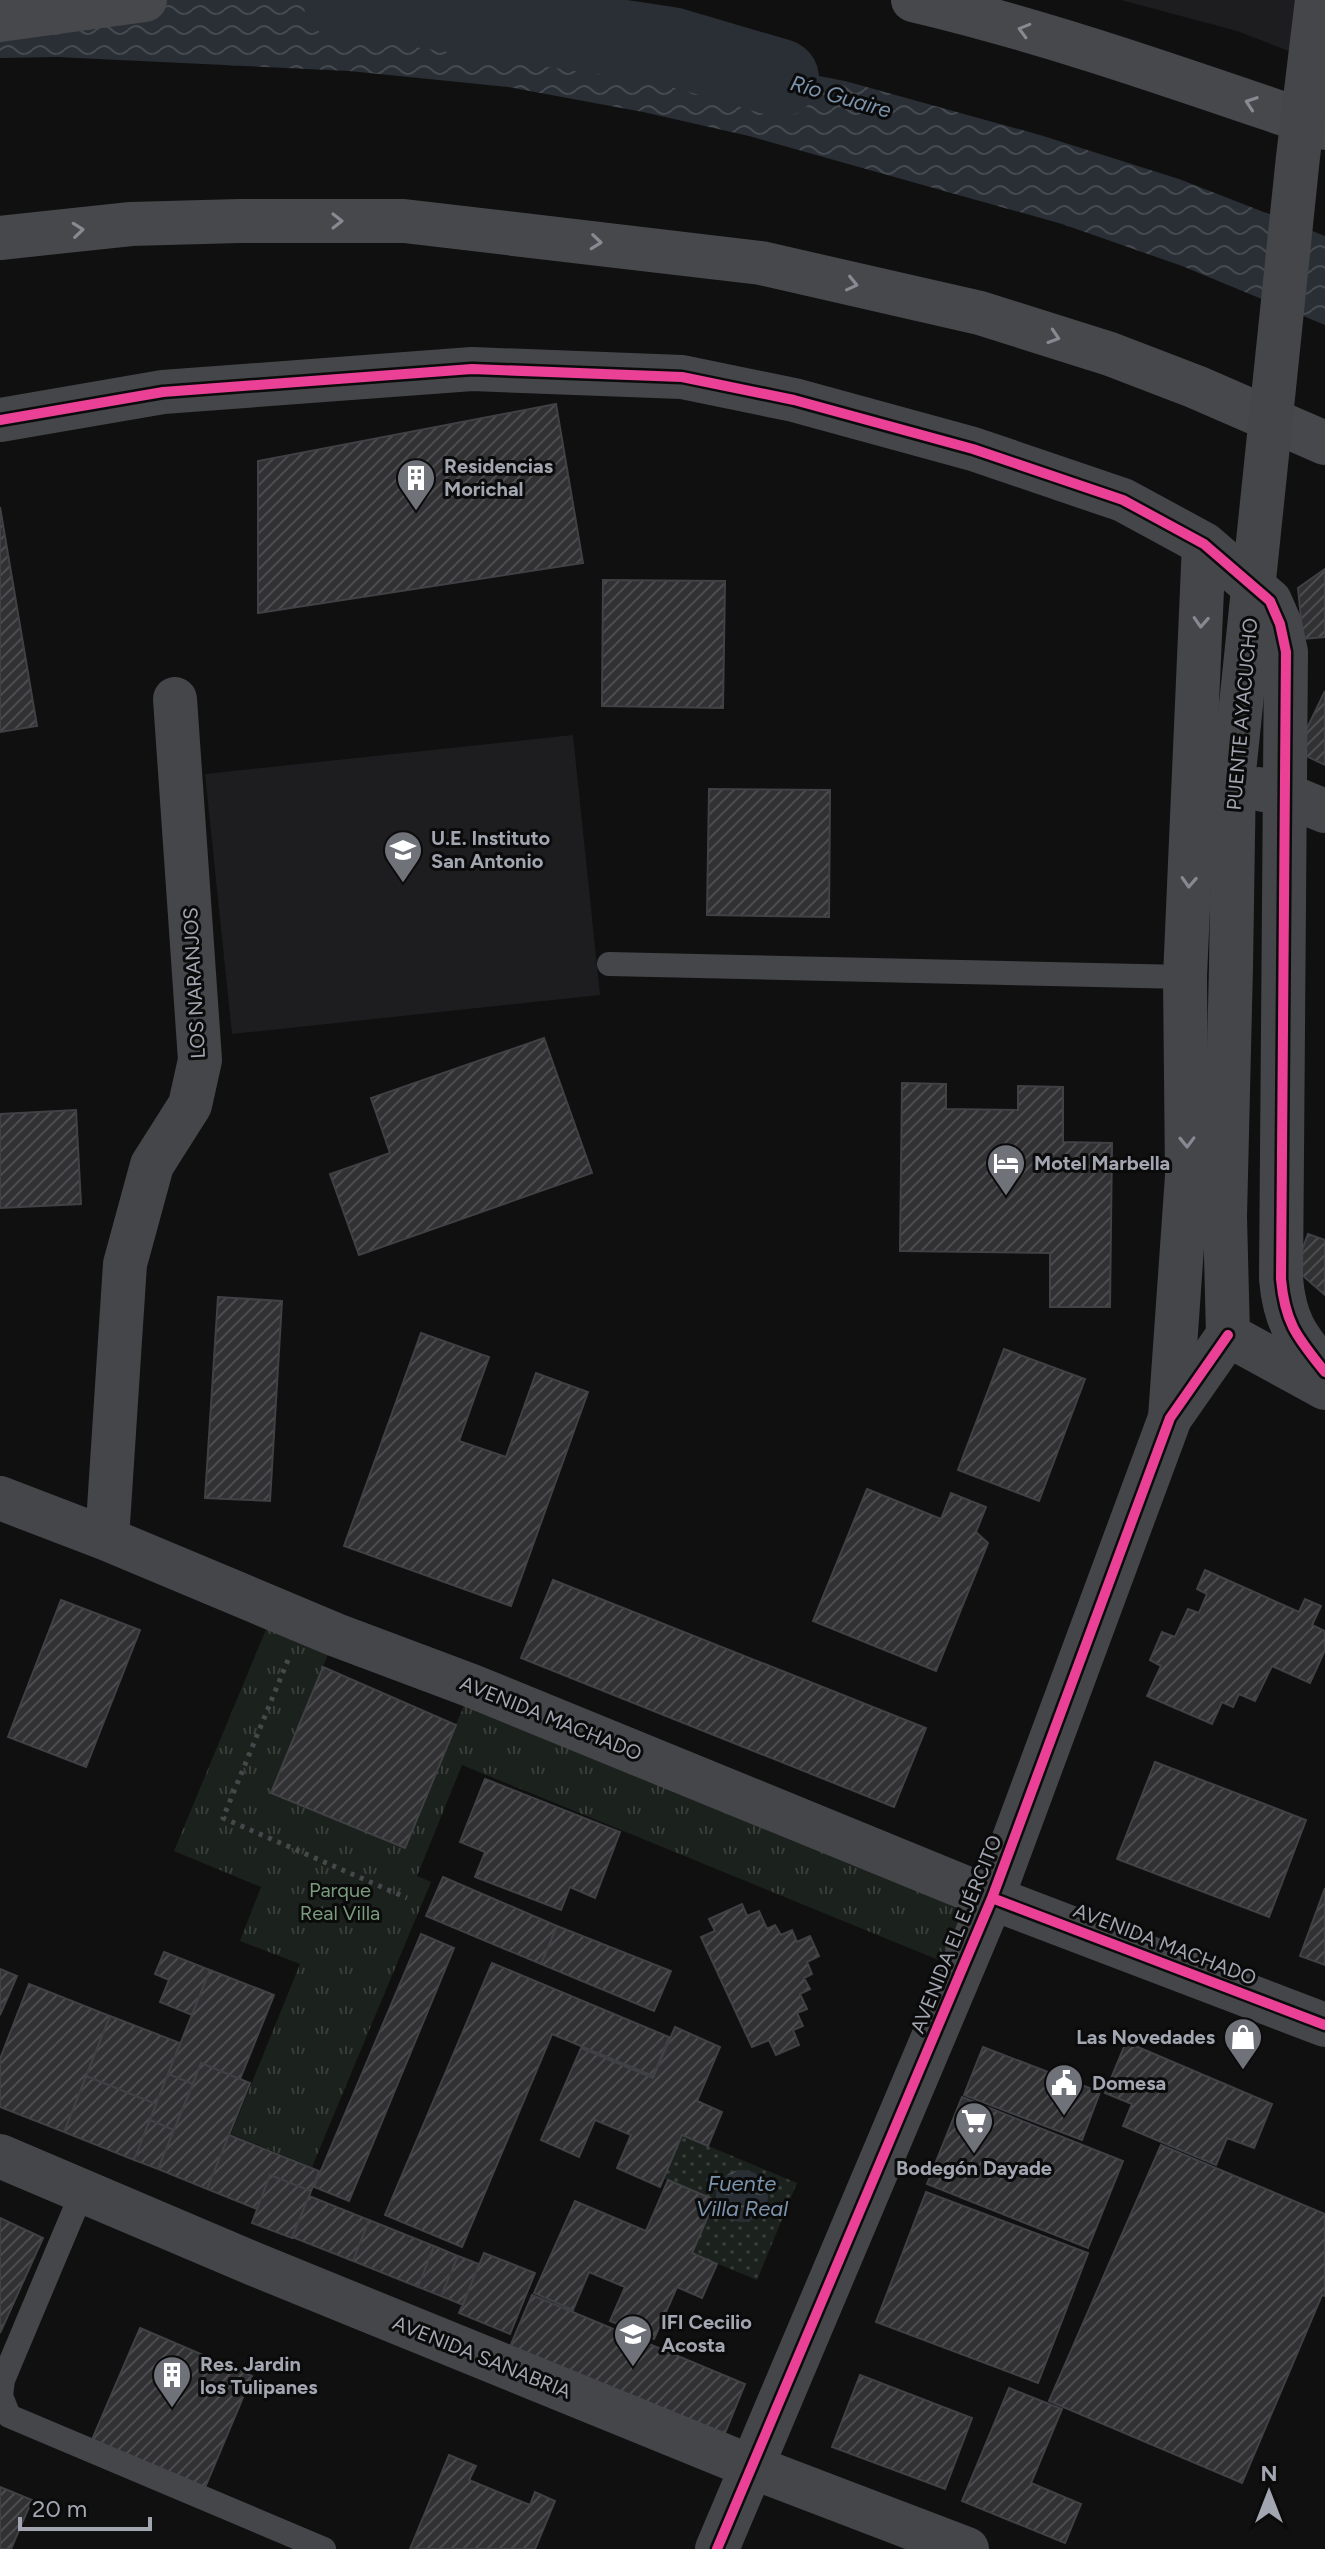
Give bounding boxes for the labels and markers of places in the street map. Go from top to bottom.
place label: Residencias Morichal [444,454,553,501]
building icon: Residencias Morichal [395,457,437,512]
place label: U.E. Instituto San Antonio [431,826,551,873]
school or university icon: U.E. Instituto San Antonio [382,829,424,884]
hotel icon: Motel Marbella [985,1142,1027,1197]
place label: Motel Marbella [1034,1151,1170,1175]
shop icon: Las Novedades [1222,2016,1264,2071]
place label: Las Novedades [1076,2025,1215,2049]
public building icon: Domesa [1043,2062,1085,2117]
place label: Domesa [1092,2071,1166,2095]
supermarket icon: Bodegón Dayade [953,2100,995,2155]
place label: Bodegón Dayade [896,2156,1052,2180]
place label: IFI Cecilio Acosta [661,2310,752,2357]
school or university icon: IFI Cecilio Acosta [612,2313,654,2368]
place label: Res. Jardin los Tulipanes [200,2352,318,2399]
building icon: Res. Jardin los Tulipanes [151,2354,193,2409]

